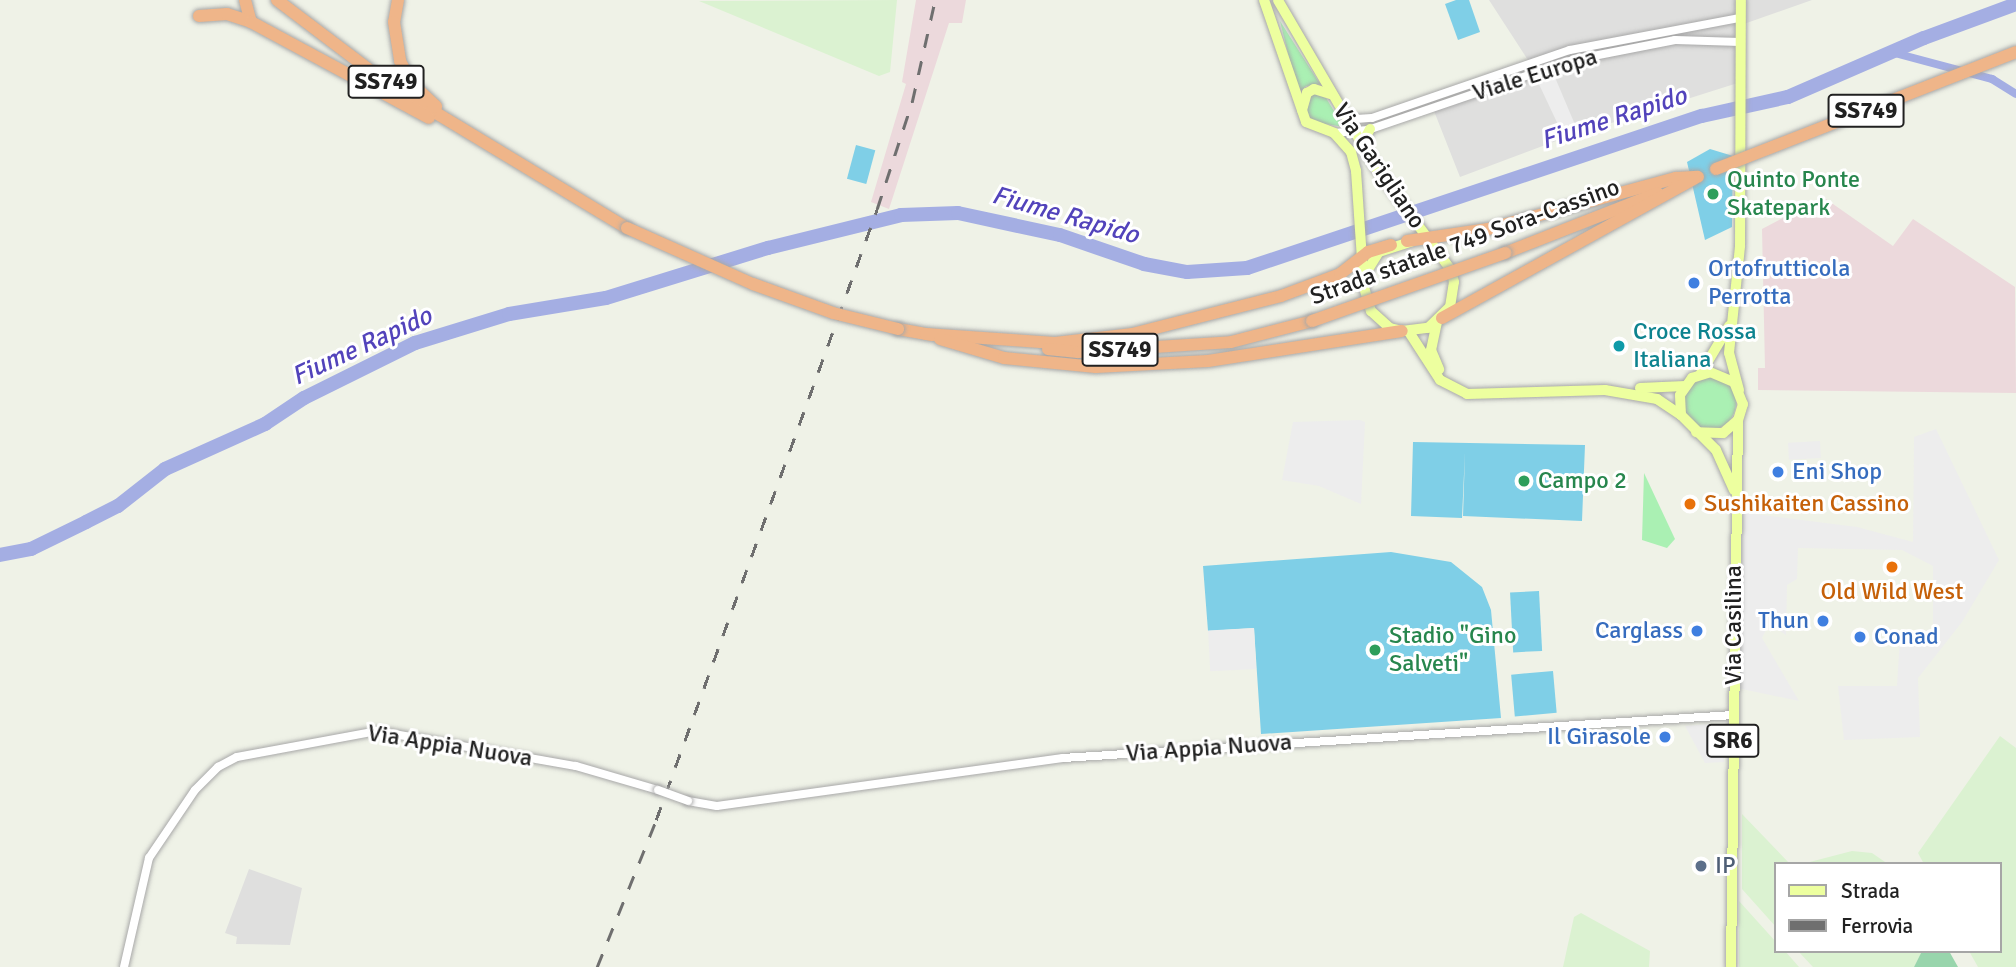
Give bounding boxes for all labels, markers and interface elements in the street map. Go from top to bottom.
street label: Viale Europa [1469,42,1601,108]
road number: SS749 [348,62,424,102]
water label: Fiume Rapido [1537,81,1691,157]
road number: SS749 [1828,92,1904,130]
street label: Via Garigliano [1327,98,1431,234]
place label: Quinto Ponte Skatepark [1727,166,1860,222]
street label: Strada statale 749 Sora-Cassino [1306,173,1624,311]
water label: Fiume Rapido [988,180,1142,252]
marker: Quinto Ponte Skatepark [1705,186,1721,202]
place label: Ortofrutticola Perrotta [1708,255,1850,311]
marker: Ortofrutticola Perrotta [1686,275,1702,291]
water label: Fiume Rapido [287,301,437,393]
place label: Croce Rossa Italiana [1633,318,1757,374]
road number: SS749 [1082,330,1158,370]
marker: Croce Rossa Italiana [1611,338,1627,354]
place label: Eni Shop [1792,458,1882,486]
marker: Eni Shop [1770,464,1786,480]
place label: Campo 2 [1538,467,1627,495]
marker: Campo 2 [1516,473,1532,489]
place label: Sushikaiten Cassino [1704,490,1909,518]
marker: Sushikaiten Cassino [1682,496,1698,512]
marker: Old Wild West [1884,559,1900,575]
street label: Via Casilina [1720,565,1748,685]
place label: Old Wild West [1821,578,1963,606]
place label: Thun [1758,607,1809,635]
marker: Thun [1815,613,1831,629]
place label: Carglass [1595,617,1683,645]
place label: Stadio "Gino Salveti" [1389,622,1516,678]
marker: Carglass [1689,623,1705,639]
place label: Conad [1874,623,1939,651]
marker: Conad [1852,629,1868,645]
marker: Stadio "Gino Salveti" [1367,642,1383,658]
street label: Via Appia Nuova [366,719,534,773]
road number: SR6 [1705,722,1761,761]
place label: Il Girasole [1547,723,1651,751]
street label: Via Appia Nuova [1125,728,1293,768]
marker: Il Girasole [1657,729,1673,745]
place label: IP [1715,852,1736,880]
marker: IP [1693,858,1709,874]
legend [1774,862,2002,953]
text: Strada [1841,878,1900,904]
text: Ferrovia [1841,913,1913,939]

